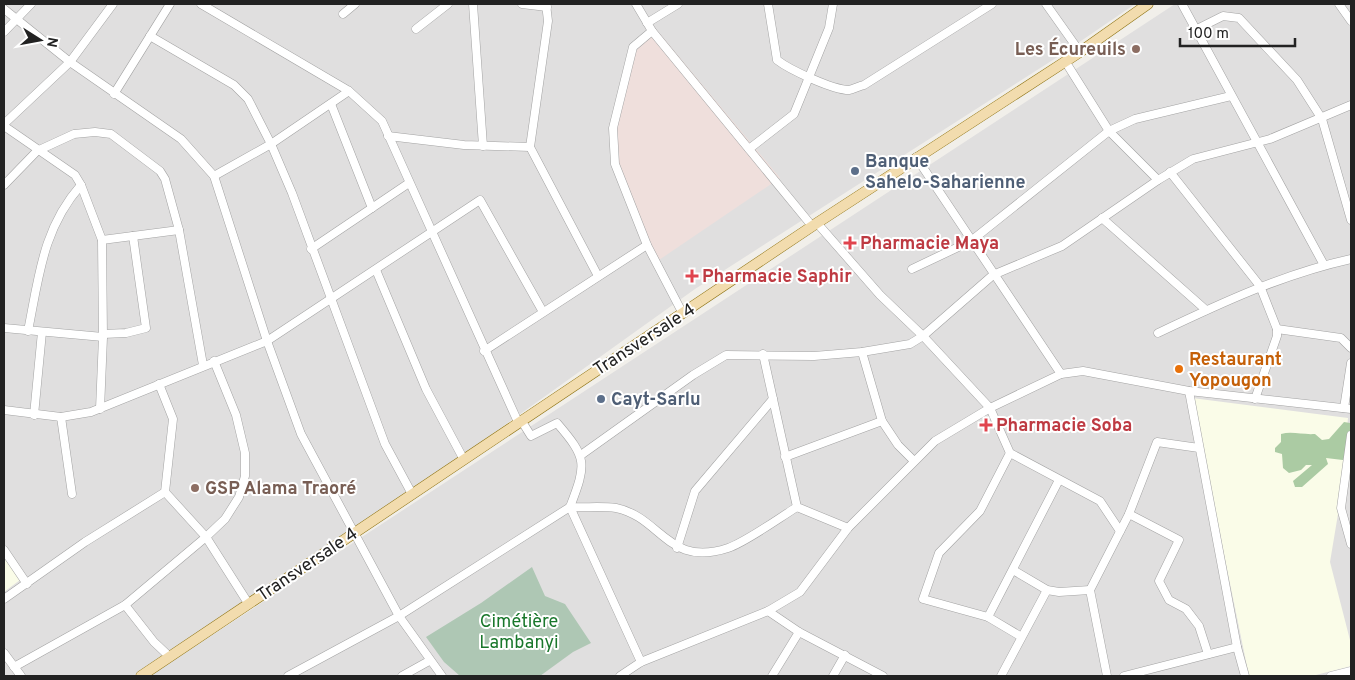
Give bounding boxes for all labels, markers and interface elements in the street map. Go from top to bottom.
north arrow [15,15,65,65]
scale bar [1180,15,1295,47]
text: 100 m [1188,25,1229,44]
text: N [42,36,61,49]
place label: Les Écureuils [1015,37,1126,62]
marker: Les Écureuils [1130,43,1142,55]
place label: Banque Sahelo-Saharienne [865,151,1026,195]
marker: Banque Sahelo-Saharienne [849,165,861,177]
place label: Pharmacie Maya [860,233,999,256]
marker: Pharmacie Maya [844,237,856,249]
place label: Pharmacie Saphir [702,266,852,289]
marker: Pharmacie Saphir [686,270,698,282]
street label: Transversale 4 [590,299,700,382]
place label: Restaurant Yopougon [1189,349,1282,393]
marker: Restaurant Yopougon [1173,363,1185,375]
place label: Cayt-Sarlu [611,389,701,412]
marker: Cayt-Sarlu [595,393,607,405]
place label: Pharmacie Soba [996,415,1132,438]
marker: Pharmacie Soba [980,419,992,431]
place label: GSP Alama Traoré [205,478,356,501]
marker: GSP Alama Traoré [189,482,201,494]
street label: Transversale 4 [253,523,363,607]
park label: Cimétière Lambanyi [479,611,559,655]

